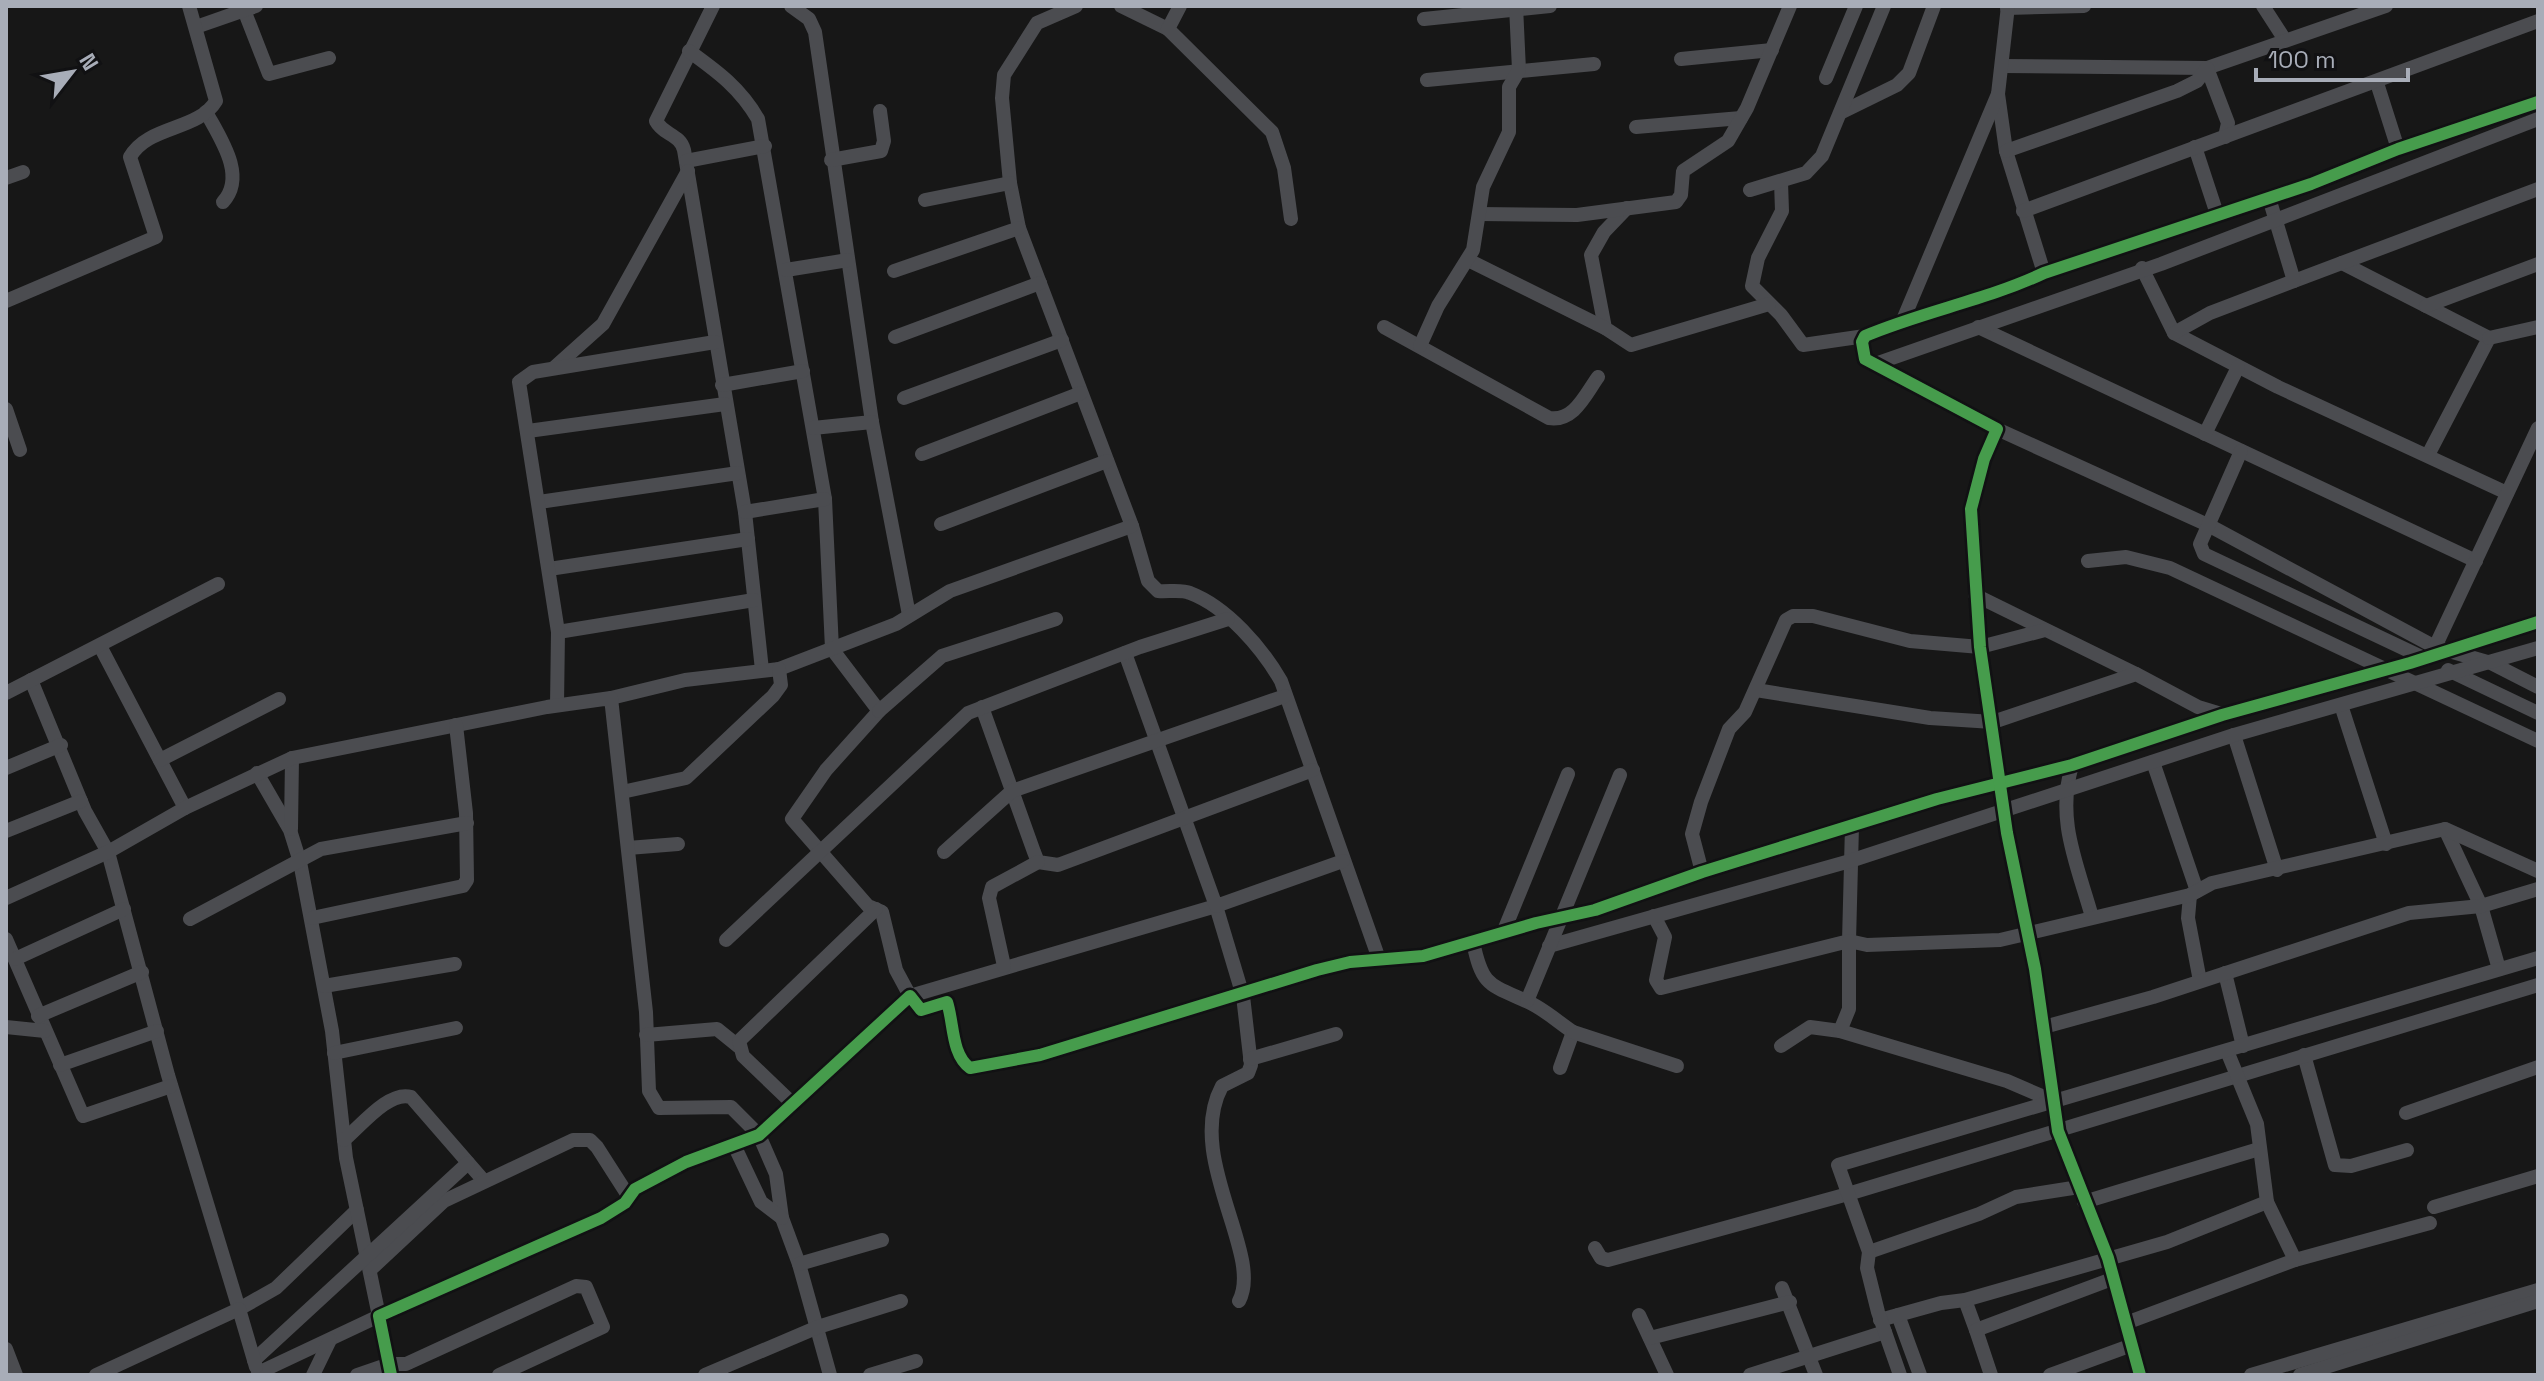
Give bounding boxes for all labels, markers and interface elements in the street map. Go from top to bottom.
north arrow [32,32,112,112]
scale bar [2256,32,2408,82]
text: 100 m [2268,44,2336,75]
text: N [73,48,105,75]

